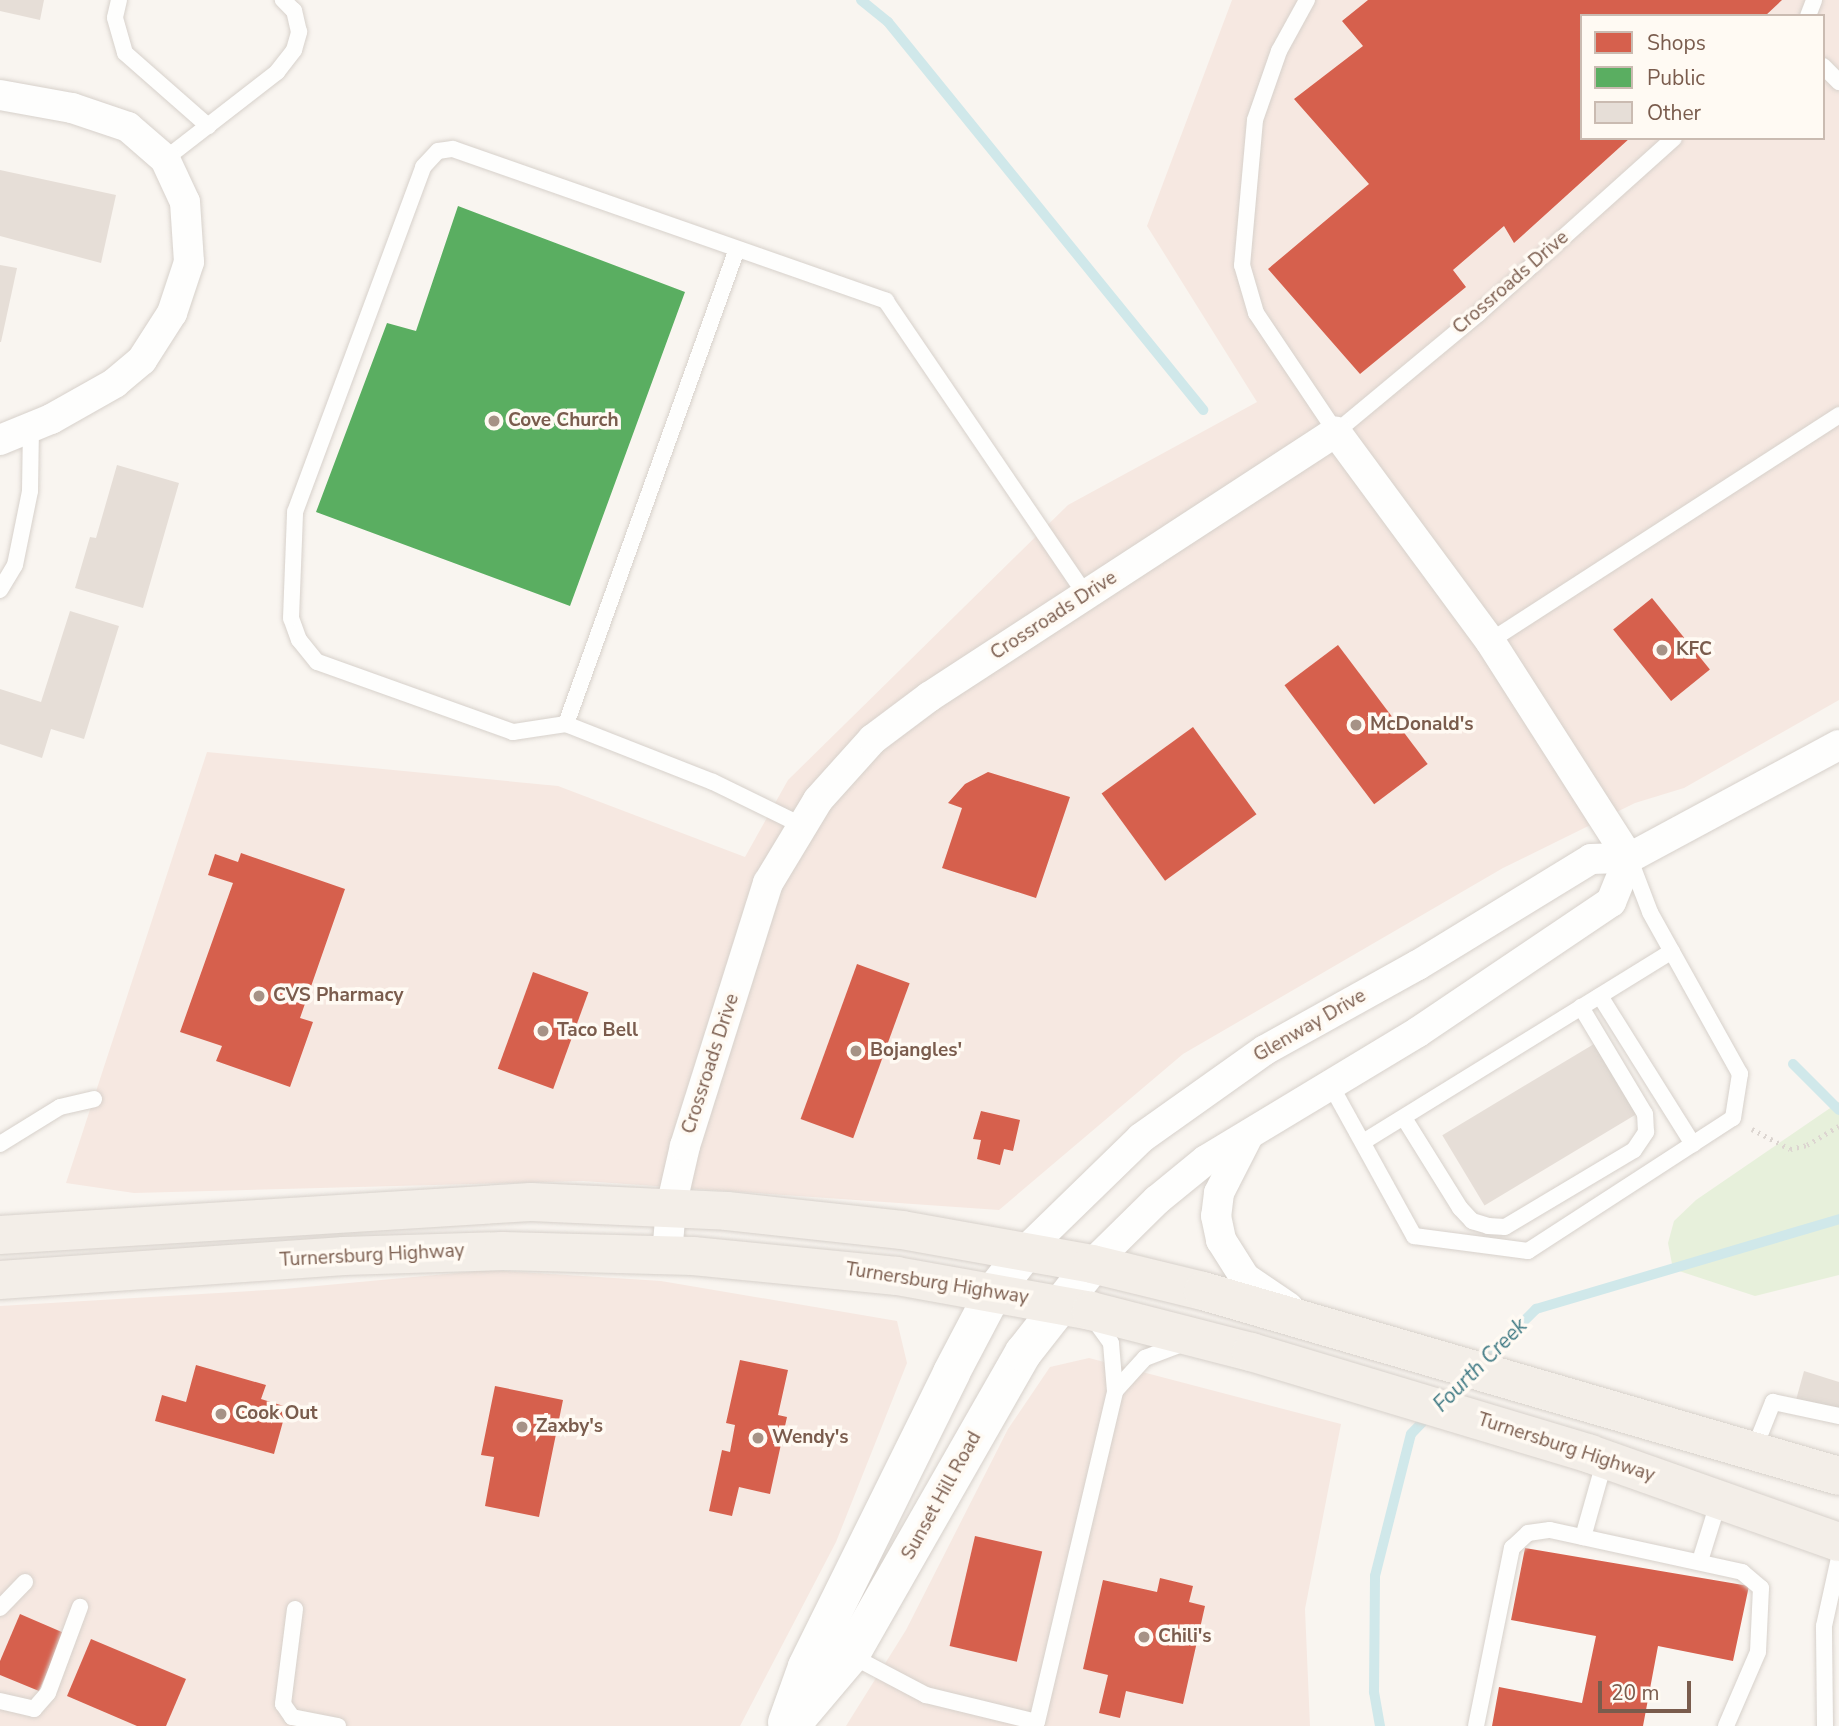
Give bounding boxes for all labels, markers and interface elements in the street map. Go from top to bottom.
legend [1580,14,1825,140]
text: Shops [1647,29,1706,57]
text: Public [1647,64,1705,92]
text: Other [1647,99,1701,127]
street label: Crossroads Drive [1449,227,1573,339]
place label: Cove Church [508,410,619,432]
marker: Cove Church [486,413,502,429]
street label: Crossroads Drive [987,567,1121,665]
place label: KFC [1676,639,1712,661]
marker: KFC [1654,642,1670,658]
place label: McDonald's [1370,714,1474,736]
marker: McDonald's [1348,717,1364,733]
place label: CVS Pharmacy [273,985,403,1007]
street label: Glenway Drive [1250,985,1370,1067]
marker: CVS Pharmacy [251,988,267,1004]
street label: Crossroads Drive [678,991,744,1137]
place label: Taco Bell [557,1020,638,1042]
marker: Taco Bell [535,1023,551,1039]
place label: Bojangles' [870,1040,962,1062]
marker: Bojangles' [848,1043,864,1059]
street label: Turnersburg Highway [279,1240,465,1272]
street label: Turnersburg Highway [844,1258,1030,1310]
water label: Fourth Creek [1428,1313,1532,1417]
place label: Cook Out [235,1403,318,1425]
marker: Cook Out [213,1406,229,1422]
street label: Turnersburg Highway [1475,1409,1657,1487]
place label: Zaxby's [536,1416,603,1438]
marker: Zaxby's [514,1419,530,1435]
place label: Wendy's [772,1427,849,1449]
street label: Sunset Hill Road [897,1428,987,1564]
marker: Wendy's [750,1430,766,1446]
place label: Chili's [1158,1626,1212,1648]
marker: Chili's [1136,1629,1152,1645]
scale bar [1601,1666,1694,1710]
text: 20 m [1611,1679,1660,1707]

